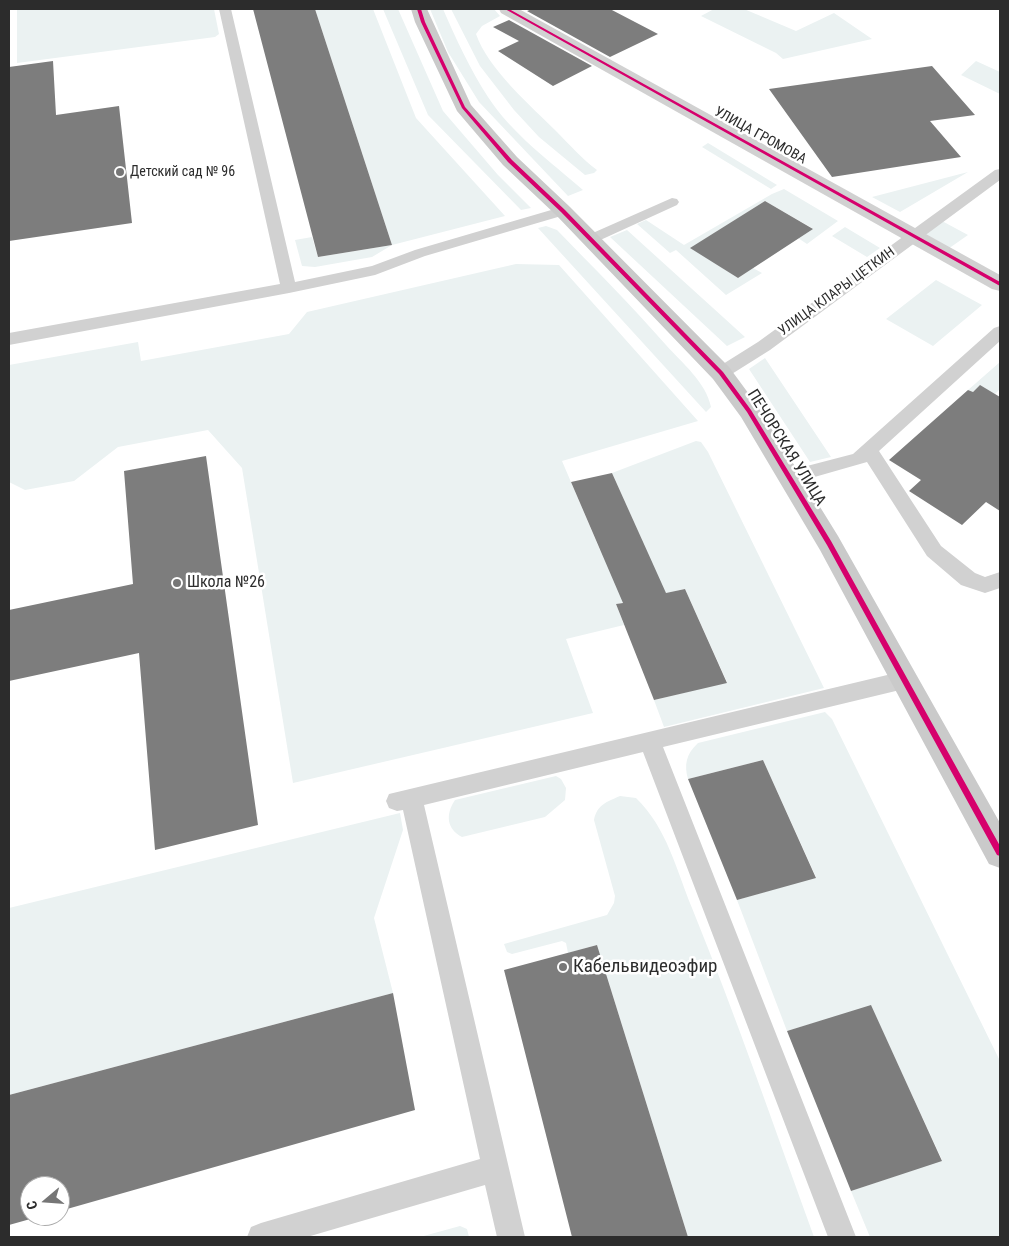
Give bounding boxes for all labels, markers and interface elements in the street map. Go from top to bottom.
street label: УЛИЦА ГРОМОВА [711,104,809,168]
place label: Детский сад № 96 [130,164,235,180]
marker: Детский сад № 96 [114,166,126,178]
street label: УЛИЦА КЛАРЫ ЦЕТКИН [776,244,898,340]
street label: ПЕЧОРСКАЯ УЛИЦА [742,386,830,510]
place label: Школа №26 [187,573,265,593]
marker: Школа №26 [171,577,183,589]
place label: Кабельвидеоэфир [573,956,717,978]
marker: Кабельвидеоэфир [557,961,569,973]
north arrow [20,1176,70,1226]
text: С [23,1199,41,1212]

